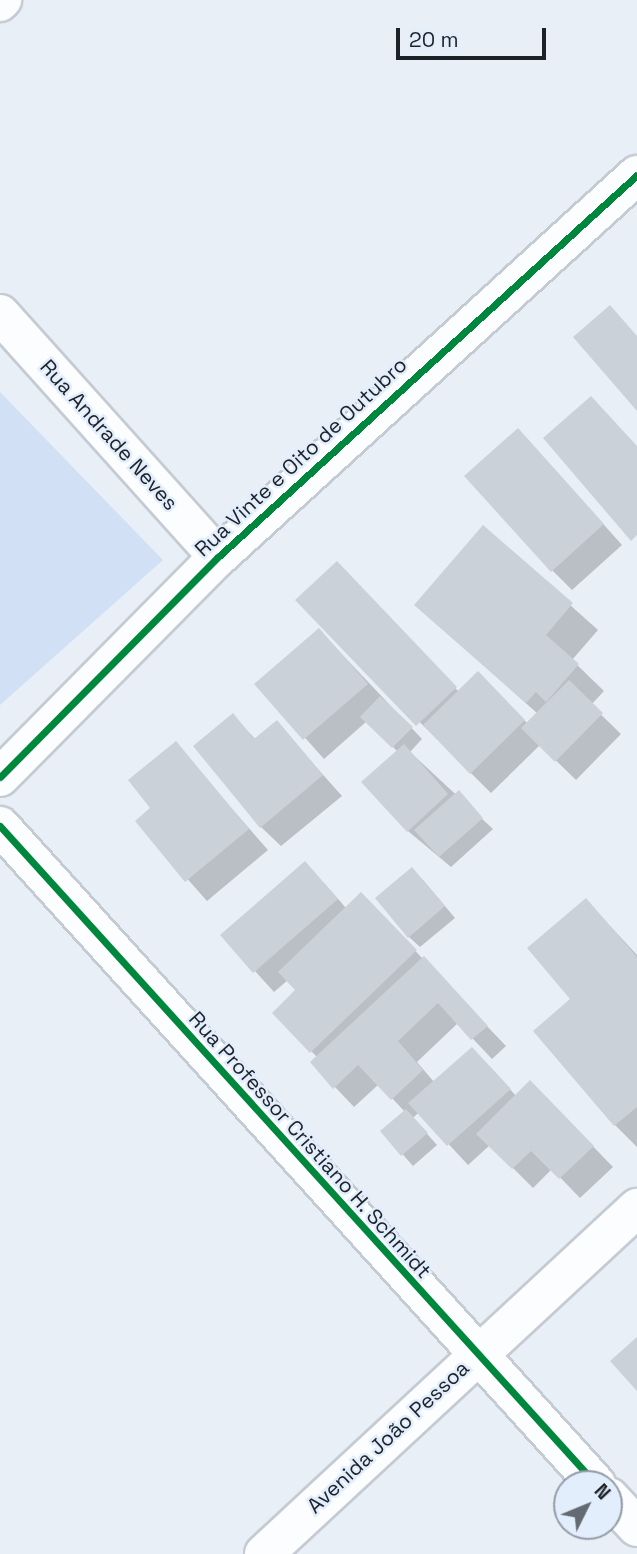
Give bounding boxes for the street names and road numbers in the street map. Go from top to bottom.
street label: Rua Vinte e Oito de Outubro [190,352,412,562]
street label: Rua Andrade Neves [35,354,183,516]
street label: Rua Professor Cristiano H. Schmidt [183,1006,437,1284]
street label: Avenida João Pessoa [302,1355,474,1519]

